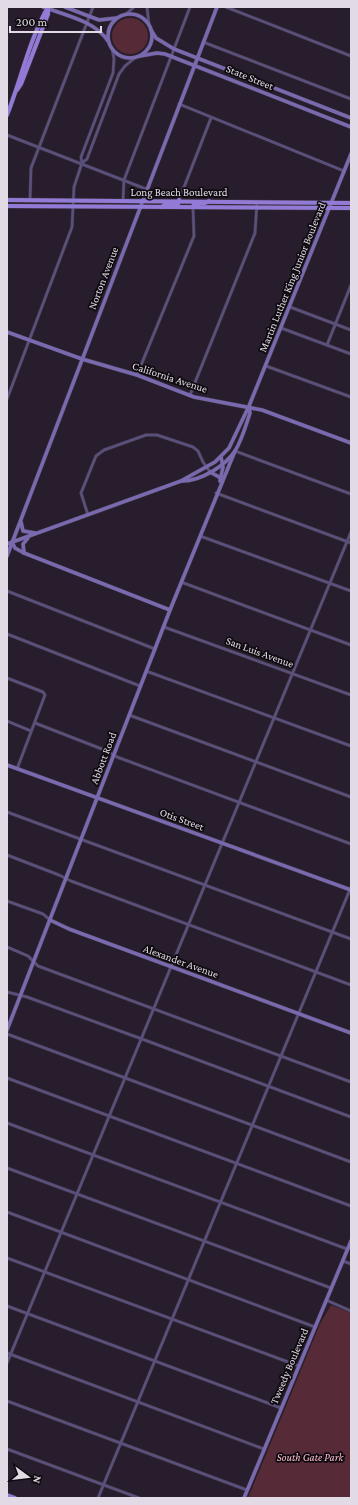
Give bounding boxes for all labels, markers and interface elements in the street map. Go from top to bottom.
scale bar [10,8,101,34]
text: 200 m [16,15,48,29]
street label: State Street [225,62,276,92]
street label: Long Beach Boulevard [130,186,228,199]
street label: Martin Luther King Junior Boulevard [256,200,329,354]
street label: Norton Avenue [86,245,120,311]
street label: California Avenue [131,359,209,395]
street label: San Luis Avenue [225,634,296,670]
street label: Abbott Road [88,730,118,786]
street label: Otis Street [158,805,206,833]
street label: Alexander Avenue [142,942,220,980]
street label: Tweedy Boulevard [268,1326,311,1406]
park label: South Gate Park [277,1451,344,1463]
north arrow [8,1457,48,1497]
text: N [31,1474,44,1485]

